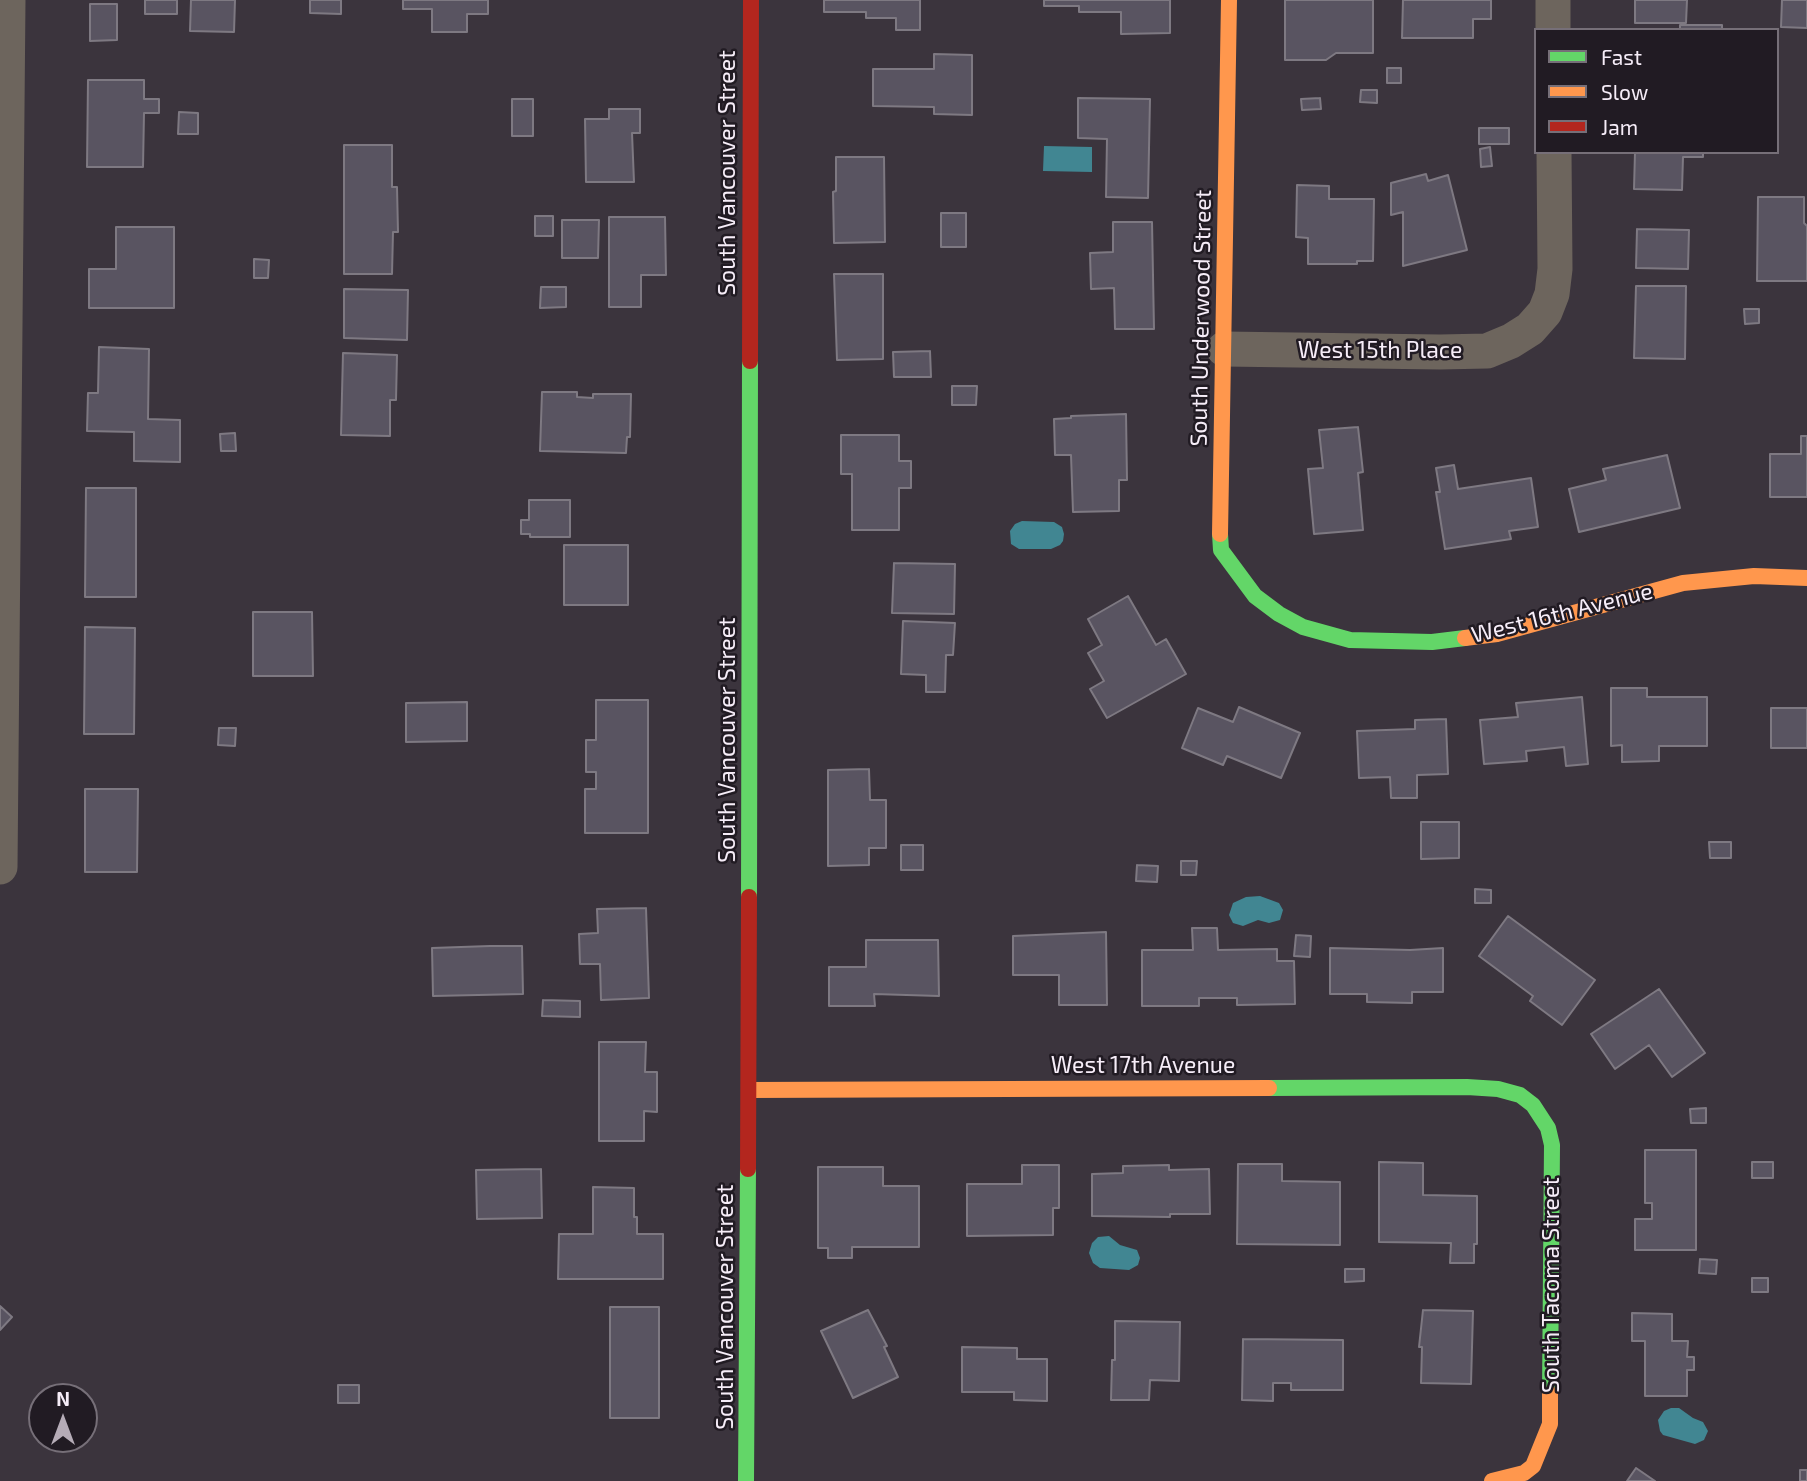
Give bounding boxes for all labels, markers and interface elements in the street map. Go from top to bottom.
legend [1534,28,1779,154]
text: Fast [1601,44,1642,69]
street label: South Vancouver Street [713,50,741,296]
text: Slow [1601,79,1648,104]
text: Jam [1601,114,1638,139]
street label: South Underwood Street [1185,189,1217,447]
street label: West 15th Place [1298,336,1462,364]
street label: West 16th Avenue [1468,577,1656,649]
street label: South Vancouver Street [713,617,741,863]
street label: West 17th Avenue [1051,1051,1235,1079]
street label: South Tacoma Street [1537,1177,1565,1393]
street label: South Vancouver Street [711,1184,739,1430]
north arrow [28,1383,98,1453]
text: N [56,1387,70,1410]

